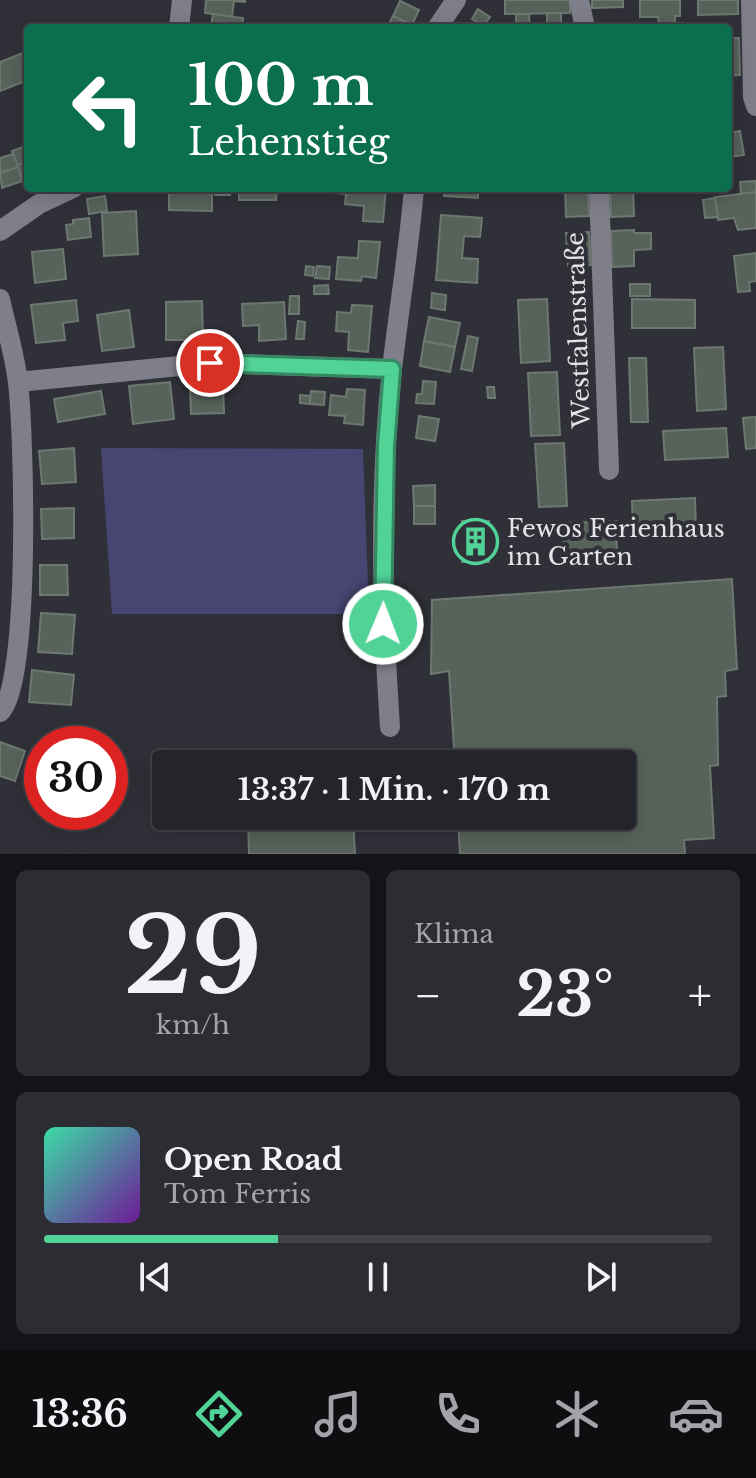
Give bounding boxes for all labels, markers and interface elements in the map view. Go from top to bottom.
text: 100 m [188,51,374,120]
icon: left [56,56,160,160]
text: Lehenstieg [188,120,389,165]
street label: Westfalenstraße [560,231,596,430]
pin [176,329,244,397]
icon: arrive [188,341,232,385]
place label: Fewos Ferienhaus im Garten [507,514,725,571]
building icon: Fewos Ferienhaus im Garten [452,518,500,566]
position arrow [341,582,425,666]
speed limit sign: 30 [24,726,128,830]
text: 13:37 · 1 Min. · 170 m [238,771,550,808]
text: 29 [124,892,262,1021]
text: Klima [414,918,494,950]
text: 23° [516,958,614,1032]
text: − [414,968,442,1023]
text: + [688,968,712,1023]
text: km/h [156,1009,230,1041]
text: Open Road [164,1141,343,1178]
text: Tom Ferris [164,1178,311,1210]
icon: previous [133,1255,177,1299]
icon: pause [356,1255,400,1299]
icon: next [579,1255,623,1299]
icon: directions [191,1386,247,1442]
icon: music [310,1386,366,1442]
icon: phone [430,1386,486,1442]
icon: climate [549,1386,605,1442]
icon: car [668,1386,724,1442]
text: 13:36 [32,1392,128,1437]

